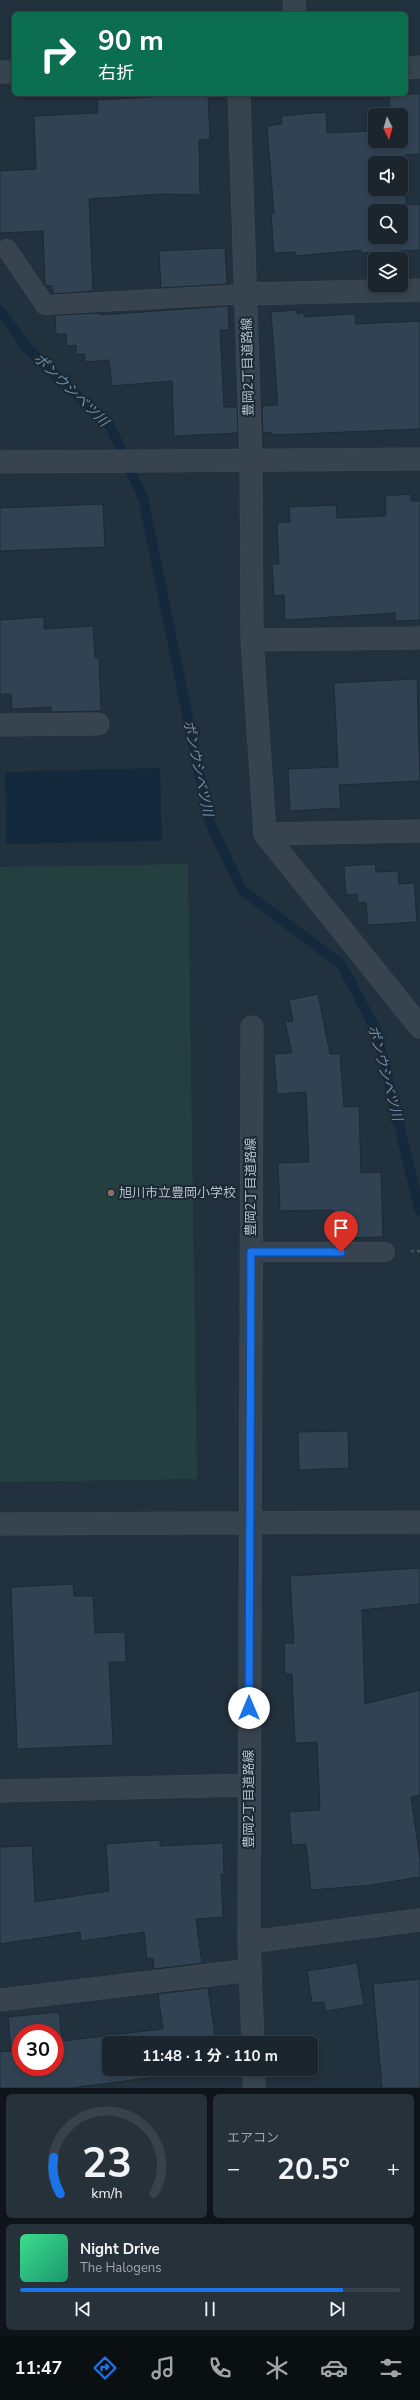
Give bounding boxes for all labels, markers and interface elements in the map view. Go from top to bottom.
text: 90 m [98,22,164,60]
icon: right [32,28,84,80]
text: 右折 [98,61,134,85]
north arrow [368,108,408,148]
map controls [368,108,408,292]
button: sound [368,156,408,196]
button: search [368,204,408,244]
button: layers [368,252,408,292]
street label: 豊岡2丁目道路線 [238,317,258,417]
water label: ポンウシベツ川 [29,349,114,432]
water label: ポンウシベツ川 [179,718,218,820]
water label: ポンウシベツ川 [363,1023,407,1125]
street label: 豊岡2丁目道路線 [242,1138,260,1236]
place label: 旭川市立豊岡小学校 [119,1184,236,1202]
marker: 旭川市立豊岡小学校 [106,1188,116,1198]
pin [324,1211,358,1252]
icon: arrive [330,1217,352,1239]
position arrow [228,1687,270,1729]
street label: 豊岡2丁目道路線 [240,1750,258,1848]
speed limit sign: 30 [12,2024,64,2076]
text: 11:48 · 1 分 · 110 m [142,2046,278,2066]
text: エアコン [227,2129,279,2147]
text: 23 [82,2135,131,2192]
text: 20.5° [277,2149,350,2190]
text: − [227,2154,240,2184]
text: + [387,2154,400,2184]
text: km/h [91,2184,122,2203]
text: Night Drive [80,2239,160,2259]
text: The Halogens [80,2259,161,2277]
icon: previous [72,2298,94,2320]
icon: pause [199,2298,221,2320]
icon: next [326,2298,348,2320]
icon: directions [91,2354,119,2382]
icon: music [149,2354,177,2382]
icon: phone [206,2354,234,2382]
icon: climate [263,2354,291,2382]
icon: car [320,2354,348,2382]
icon: filters [377,2354,405,2382]
text: 11:47 [15,2356,62,2380]

